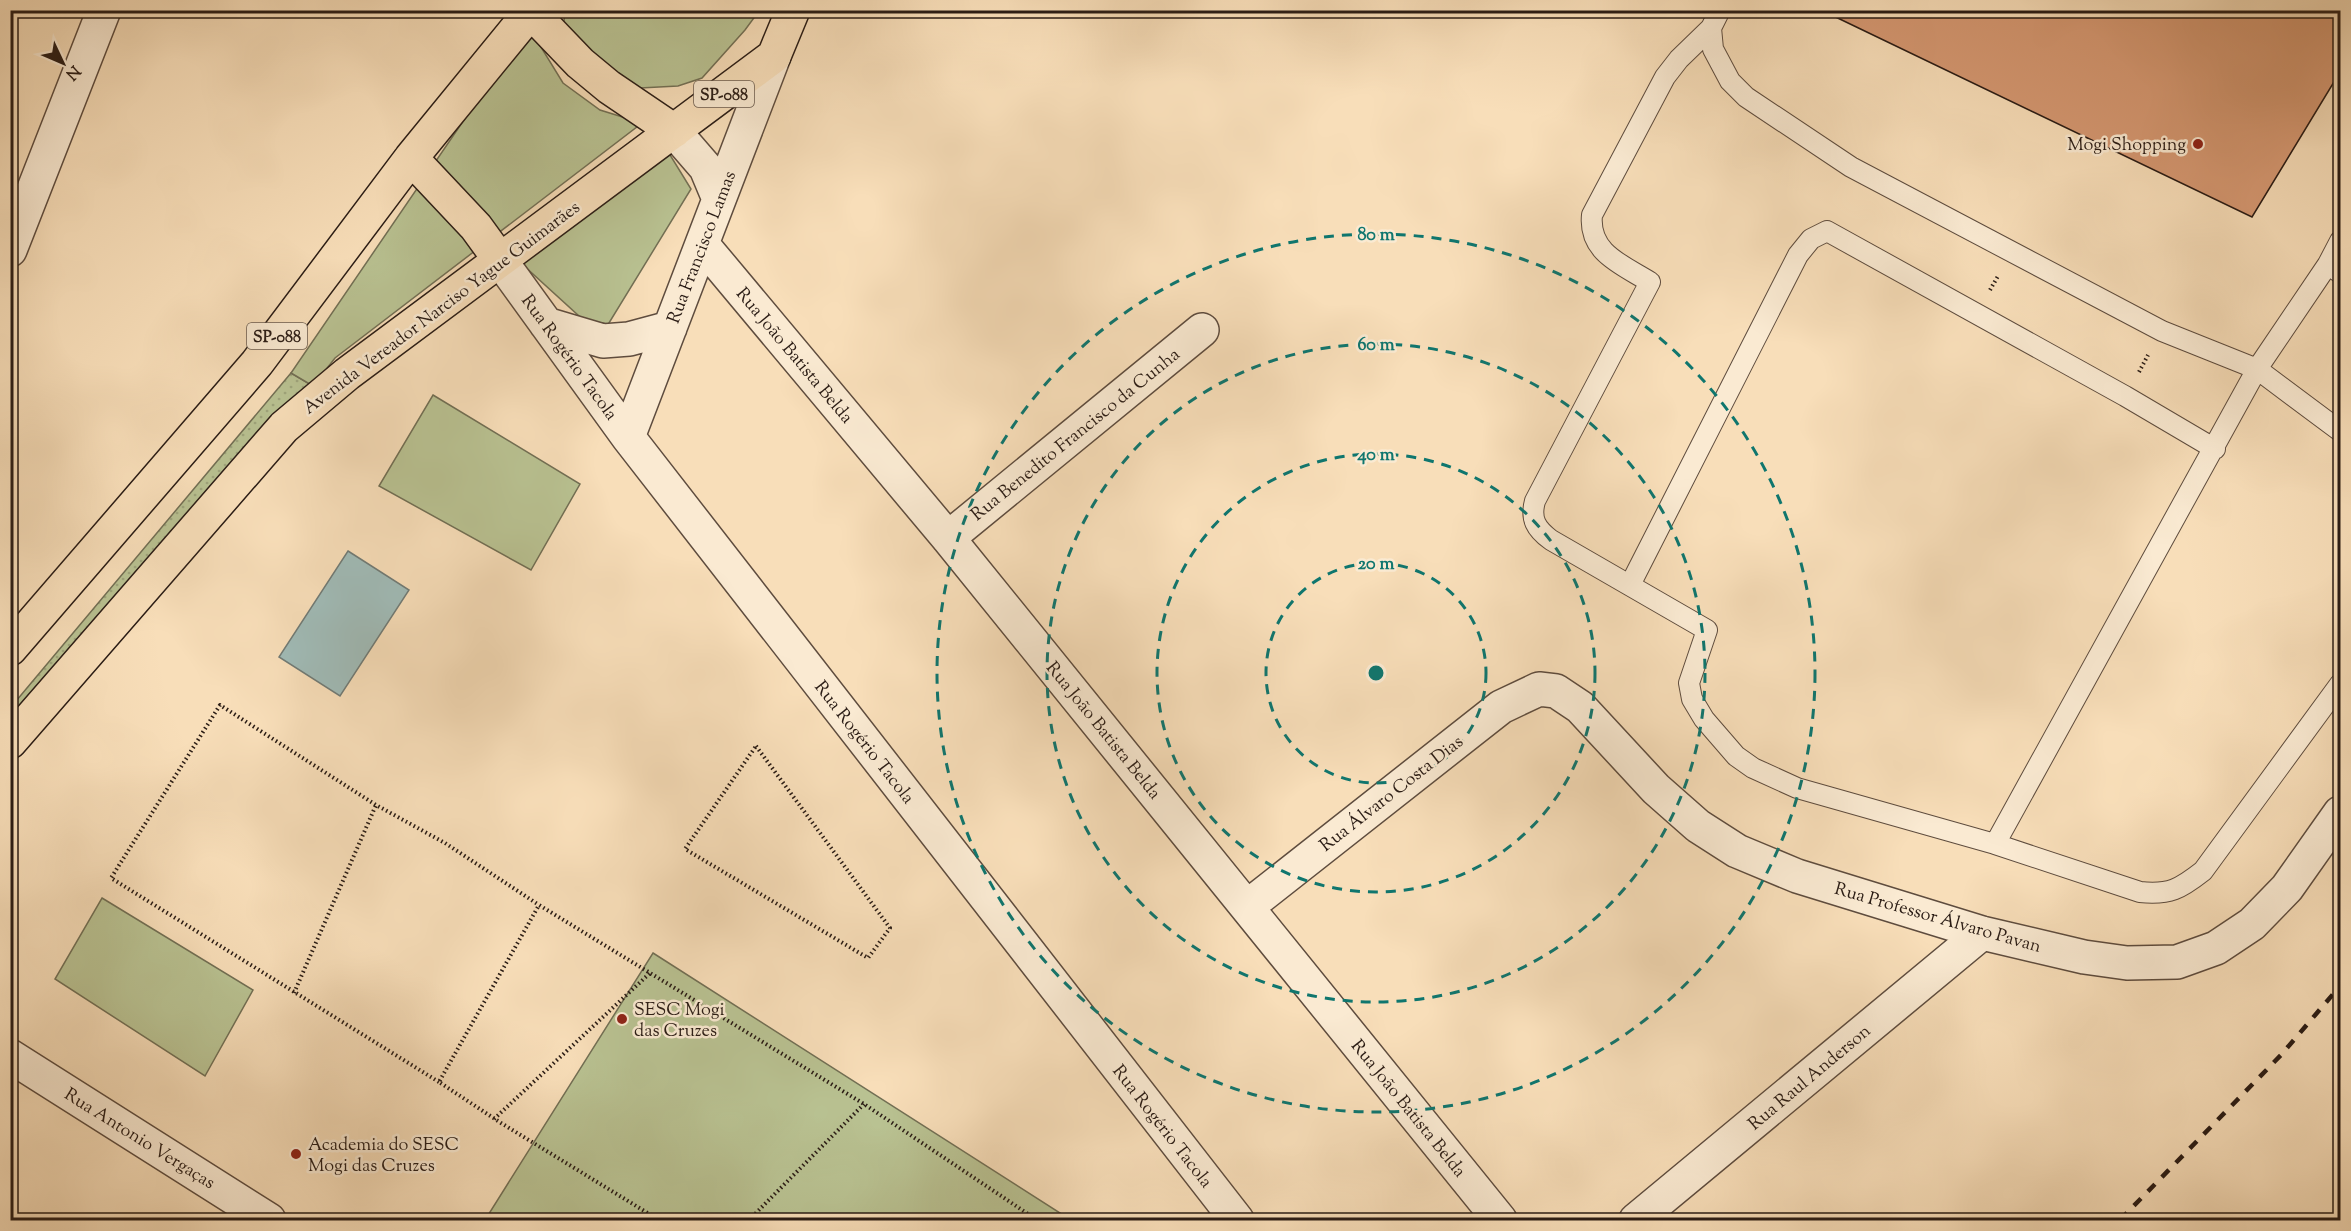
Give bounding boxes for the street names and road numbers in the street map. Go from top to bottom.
road number: SP-088 [694,81,754,107]
street label: Rua Francisco Lamas [662,168,744,328]
street label: Avenida Vereador Narciso Yague Guimarães [298,196,586,422]
street label: Rua João Batista Belda [729,283,858,430]
street label: Rua Rogério Tacola [514,290,623,426]
road number: SP-088 [247,323,307,349]
street label: Rua Benedito Francisco da Cunha [966,343,1186,528]
street label: Rua João Batista Belda [1039,657,1166,806]
street label: Rua Rogério Tacola [807,676,920,810]
street label: Rua Álvaro Costa Dias [1315,730,1470,859]
street label: Rua Professor Álvaro Pavan [1831,877,2044,961]
street label: Rua Raul Anderson [1743,1019,1877,1138]
street label: Rua João Batista Belda [1344,1035,1471,1184]
street label: Rua Rogério Tacola [1105,1060,1218,1194]
street label: Rua Antonio Vergaças [58,1083,219,1197]

